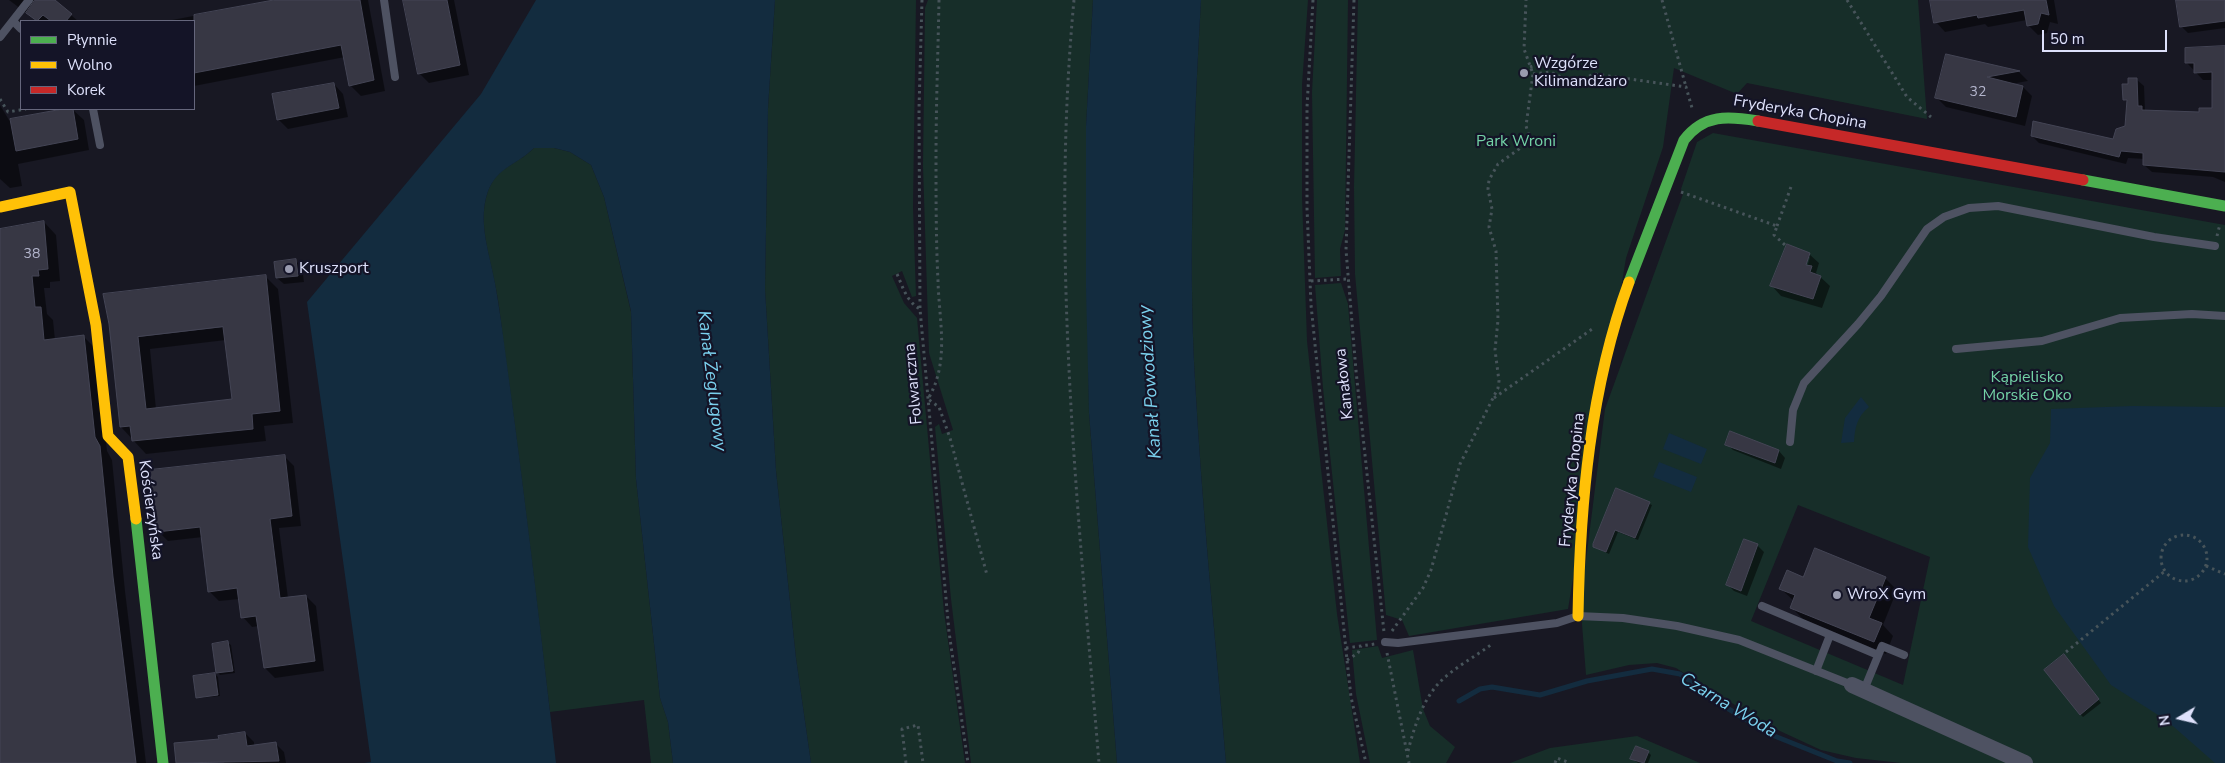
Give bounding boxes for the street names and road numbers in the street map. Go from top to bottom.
street label: Fryderyka Chopina [1732,92,1868,134]
street label: Folwarczna [901,342,927,426]
street label: Kanałowa [1332,348,1358,420]
street label: Fryderyka Chopina [1556,412,1590,548]
street label: Kościerzyńska [133,459,167,561]

